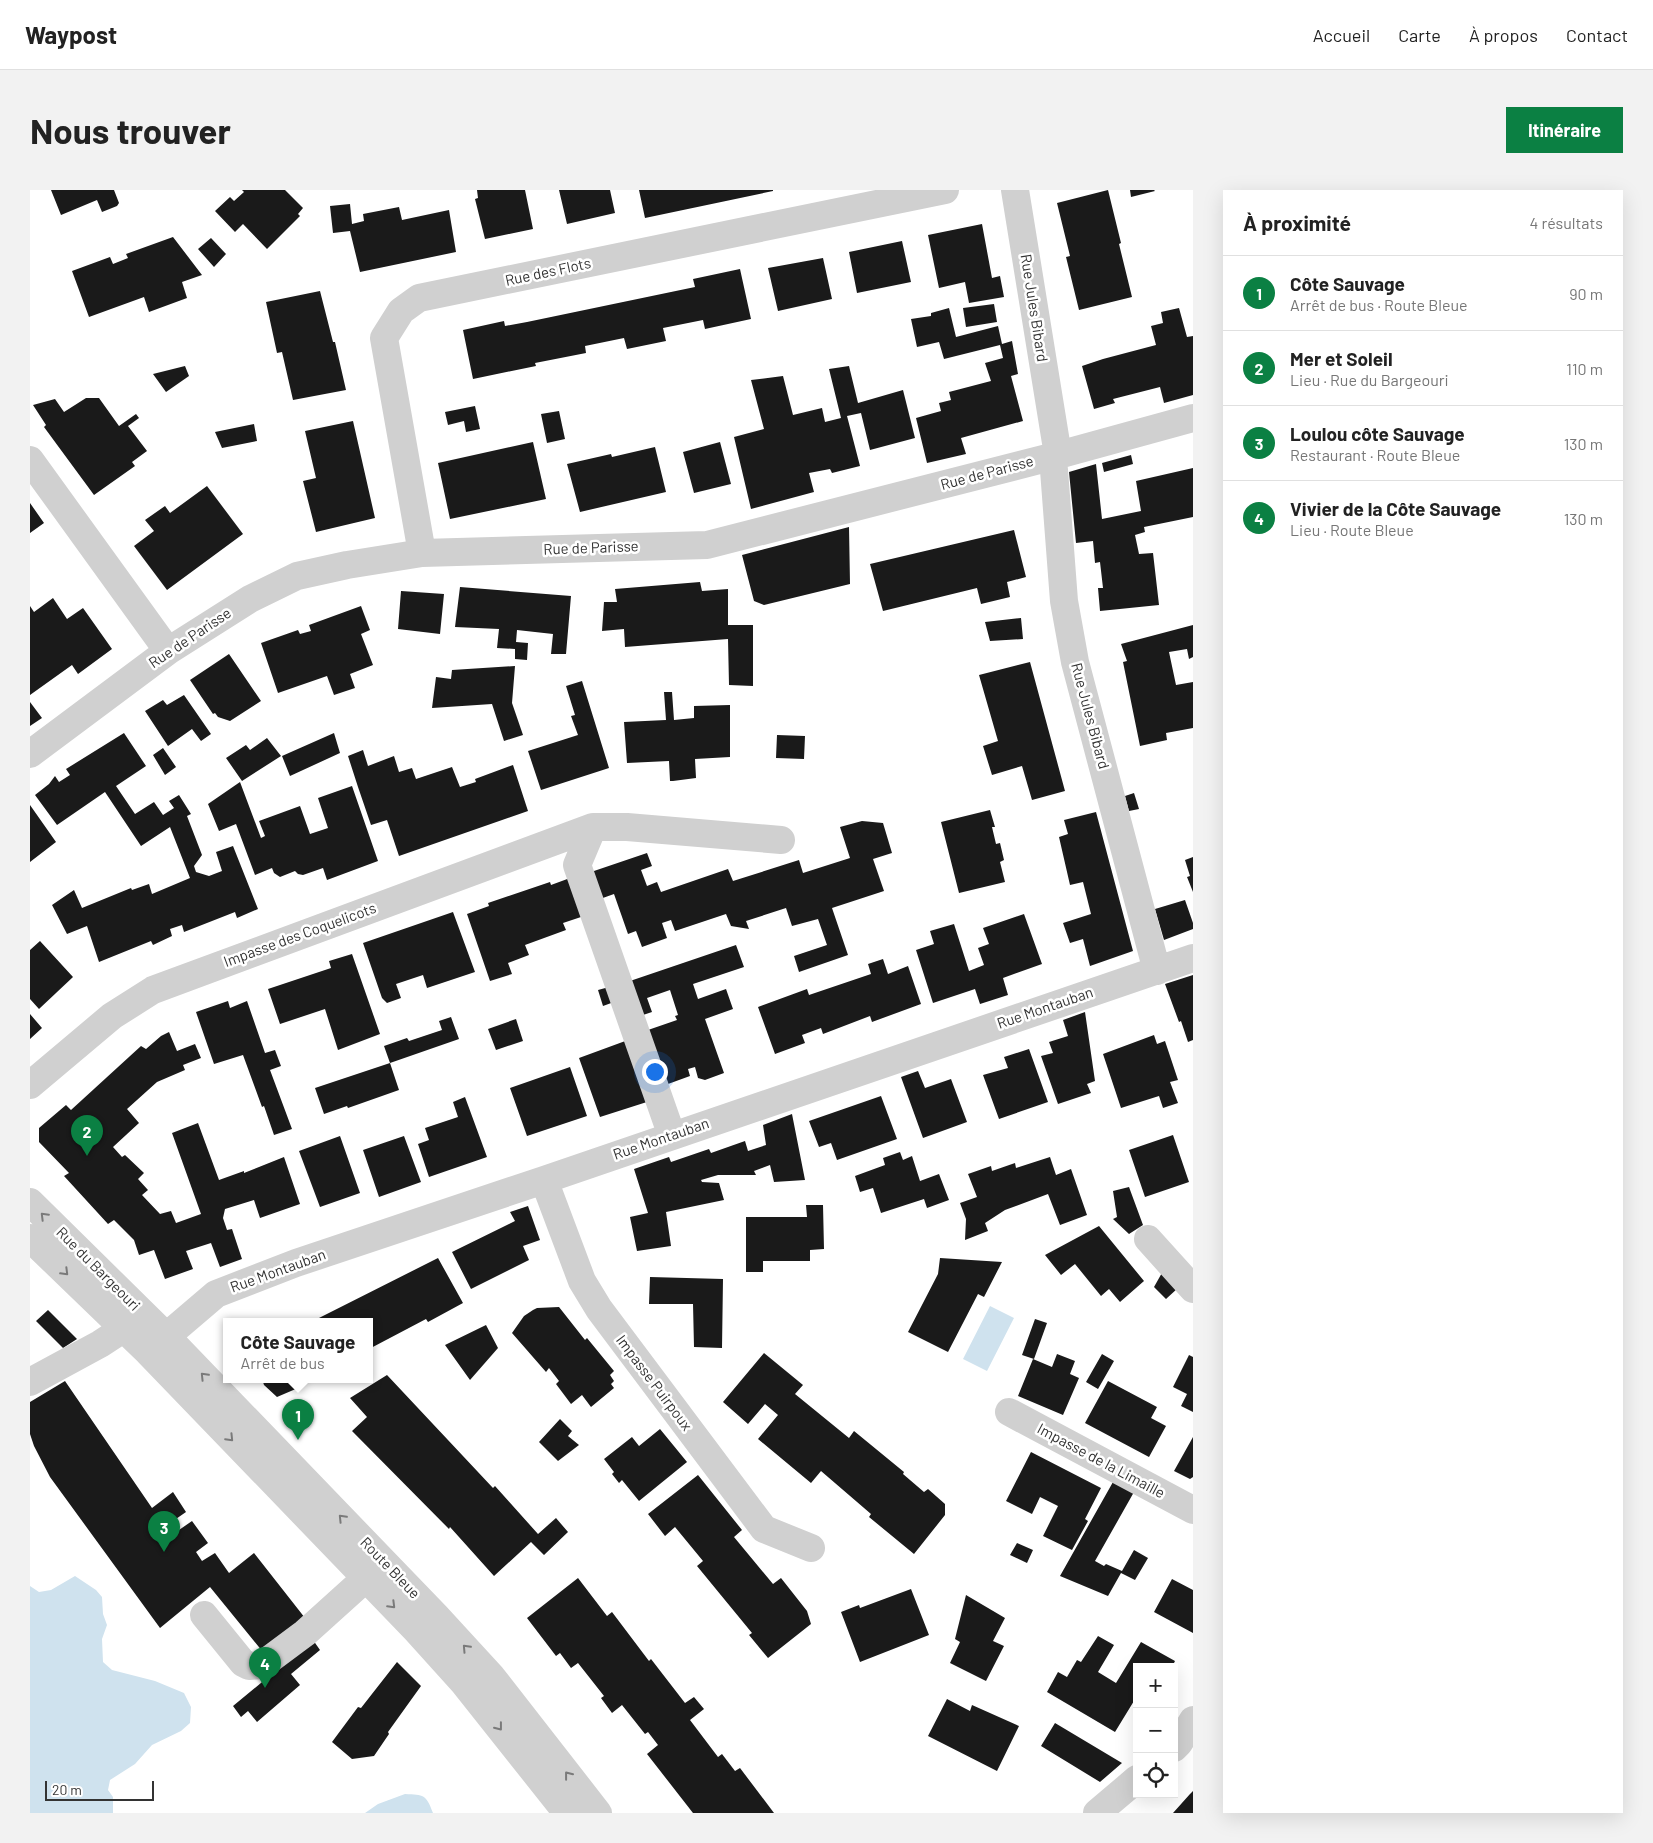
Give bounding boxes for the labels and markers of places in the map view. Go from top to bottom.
pin: 2 [71,1115,103,1156]
pin: 1 [282,1399,314,1440]
pin: 3 [148,1511,180,1552]
pin: 4 [249,1647,281,1688]

